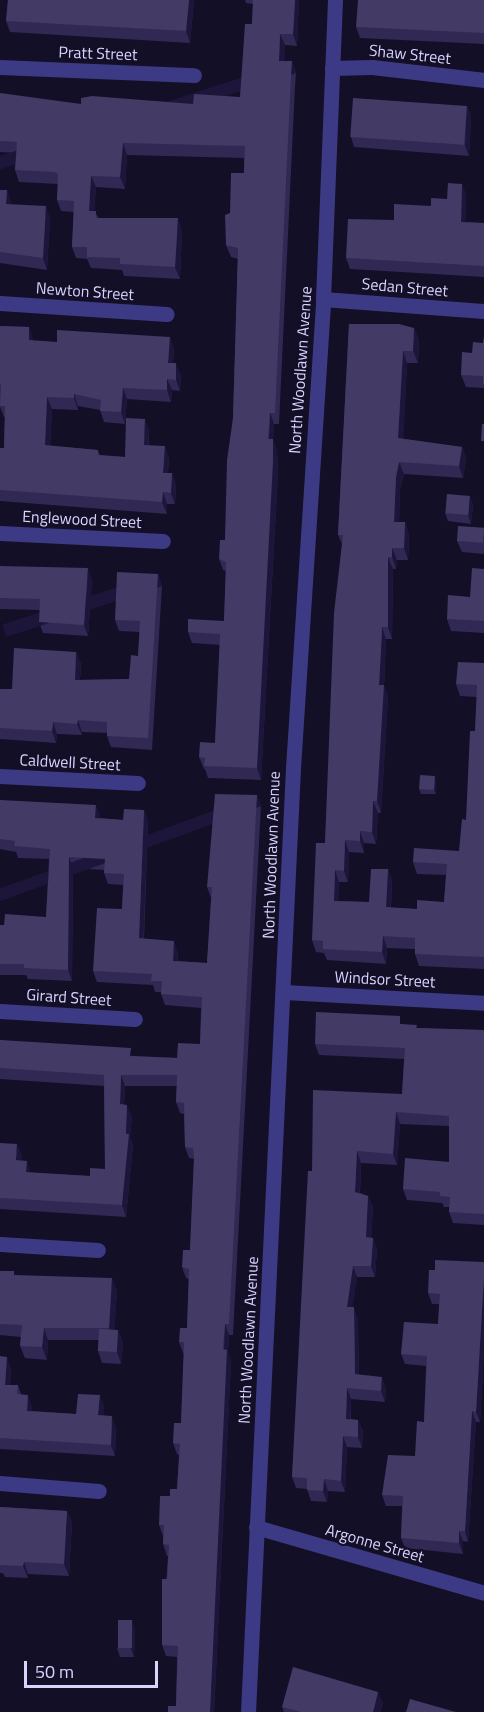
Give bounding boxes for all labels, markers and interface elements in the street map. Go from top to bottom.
street label: Shaw Street [368,40,452,68]
street label: Pratt Street [58,42,138,64]
street label: Sedan Street [361,274,449,300]
street label: Newton Street [35,278,135,304]
street label: North Woodlawn Avenue [285,286,315,454]
street label: Englewood Street [22,506,142,532]
street label: Caldwell Street [19,750,121,774]
street label: North Woodlawn Avenue [258,771,284,939]
street label: Windsor Street [334,967,436,991]
street label: Girard Street [26,984,112,1010]
street label: North Woodlawn Avenue [234,1256,262,1424]
street label: Argonne Street [323,1520,427,1566]
scale bar [27,1649,160,1687]
text: 50 m [35,1658,74,1685]

